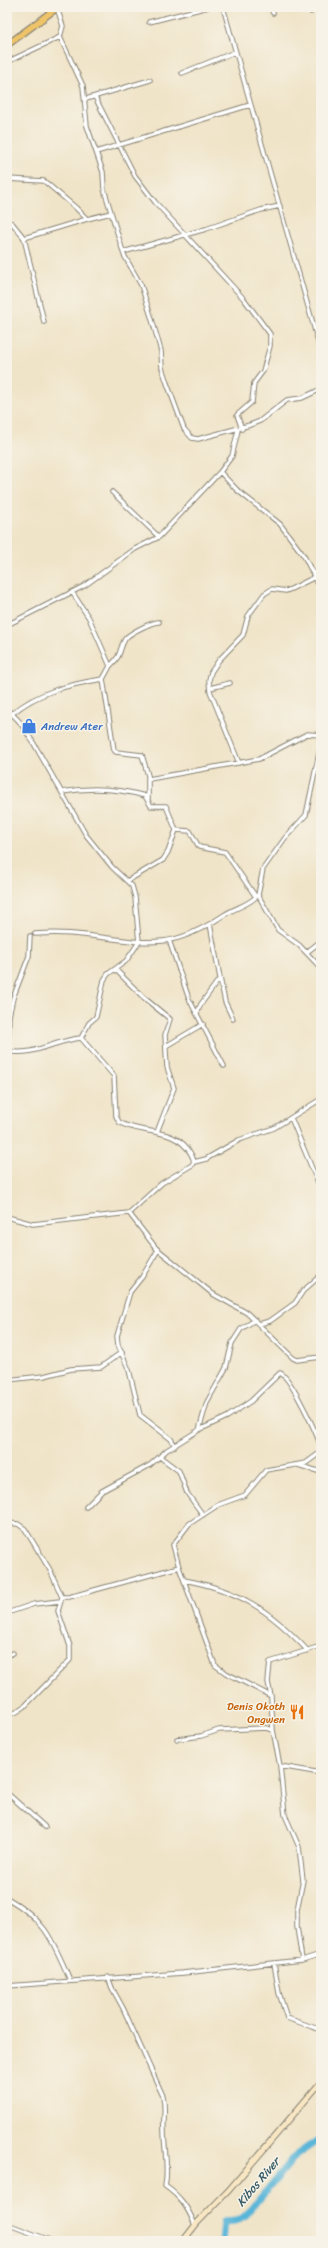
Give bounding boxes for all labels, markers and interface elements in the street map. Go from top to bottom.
shop icon: Andrew Ater [20,717,38,735]
place label: Andrew Ater [40,717,103,736]
place label: Denis Okoth Ongwen [227,1697,285,1729]
restaurant icon: Denis Okoth Ongwen [288,1703,306,1721]
water label: Kibos River [231,2151,287,2212]

